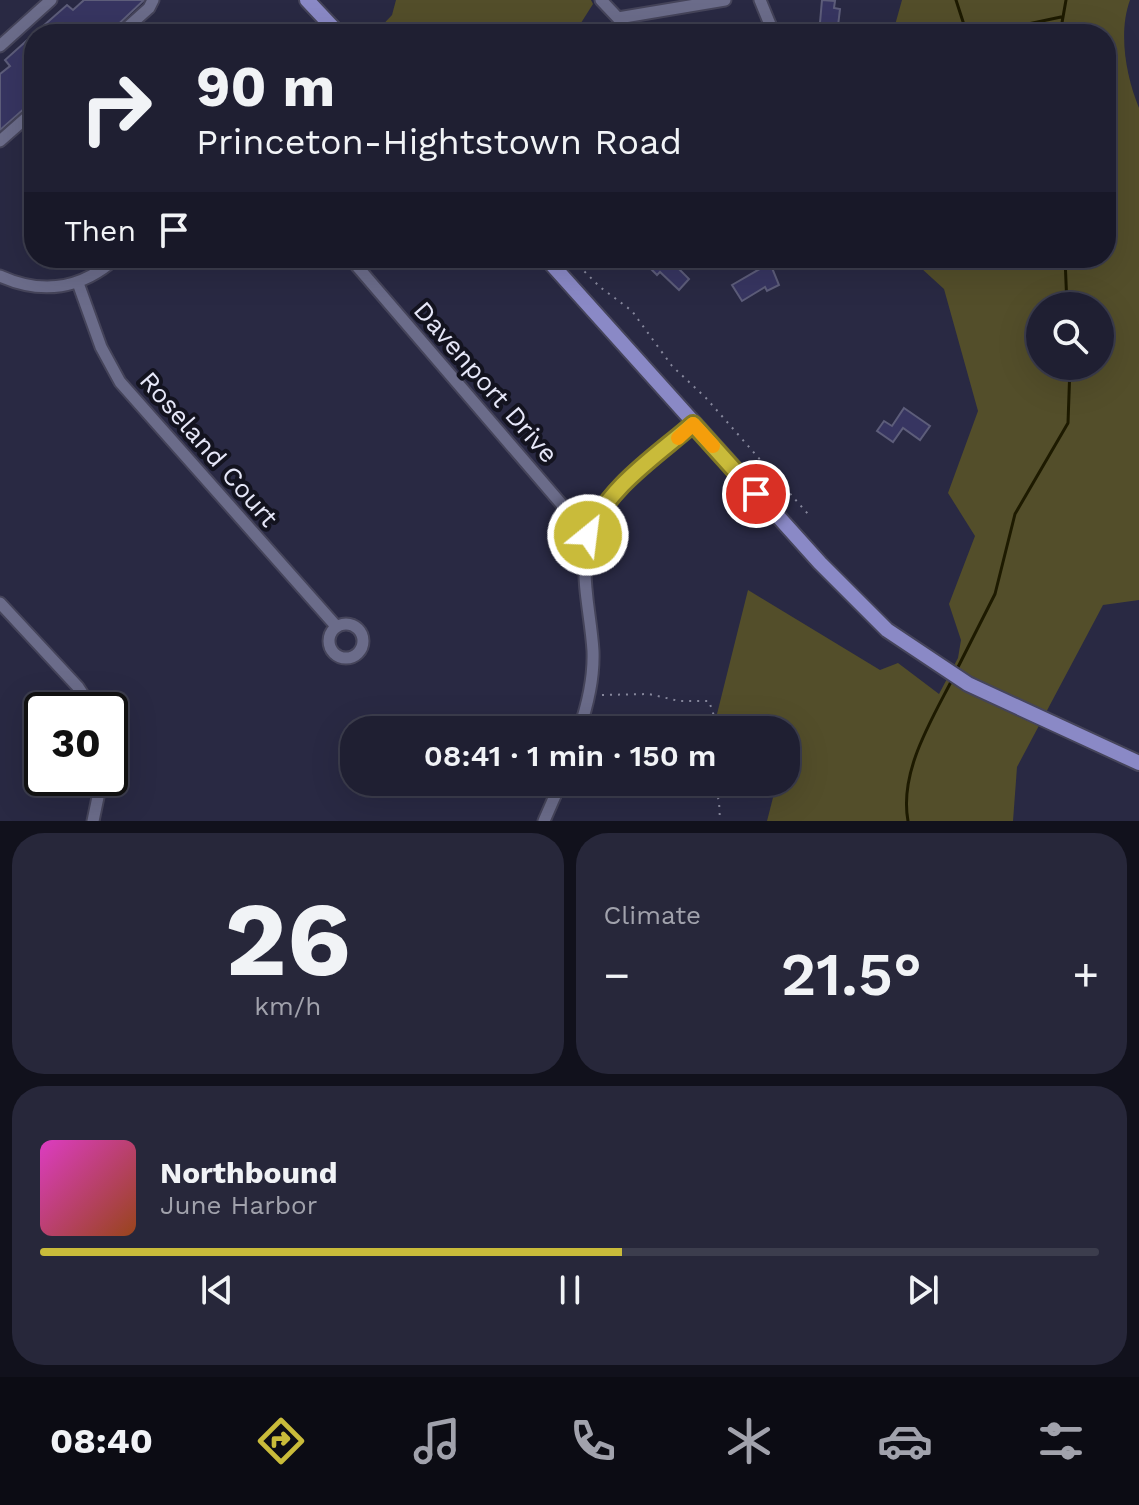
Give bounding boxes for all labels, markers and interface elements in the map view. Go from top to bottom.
text: 90 m [196,54,335,120]
icon: right [64,56,168,160]
text: Princeton-Hightstown Road [196,121,682,163]
icon: arrive [152,208,196,252]
text: Then [64,213,136,248]
map controls [1026,292,1114,380]
button: search [1026,292,1114,380]
street label: Davenport Drive [408,295,564,469]
street label: Roseland Court [134,365,284,533]
pin [722,460,790,528]
icon: arrive [734,472,778,516]
position arrow [546,493,630,577]
speed limit sign: 30 [24,692,128,796]
text: 08:41 · 1 min · 150 m [424,738,716,773]
text: 26 [225,878,351,1000]
text: Climate [604,900,701,930]
text: 21.5° [781,939,922,1010]
text: − [604,949,630,1001]
text: + [1072,949,1099,1001]
text: km/h [254,991,321,1021]
text: Northbound [160,1155,337,1190]
text: June Harbor [160,1190,317,1220]
icon: previous [195,1268,239,1312]
icon: pause [548,1268,592,1312]
icon: next [901,1268,945,1312]
icon: directions [253,1413,309,1469]
icon: music [409,1413,465,1469]
icon: phone [565,1413,621,1469]
icon: climate [721,1413,777,1469]
icon: car [877,1413,933,1469]
icon: filters [1033,1413,1089,1469]
text: 08:40 [50,1420,153,1462]

